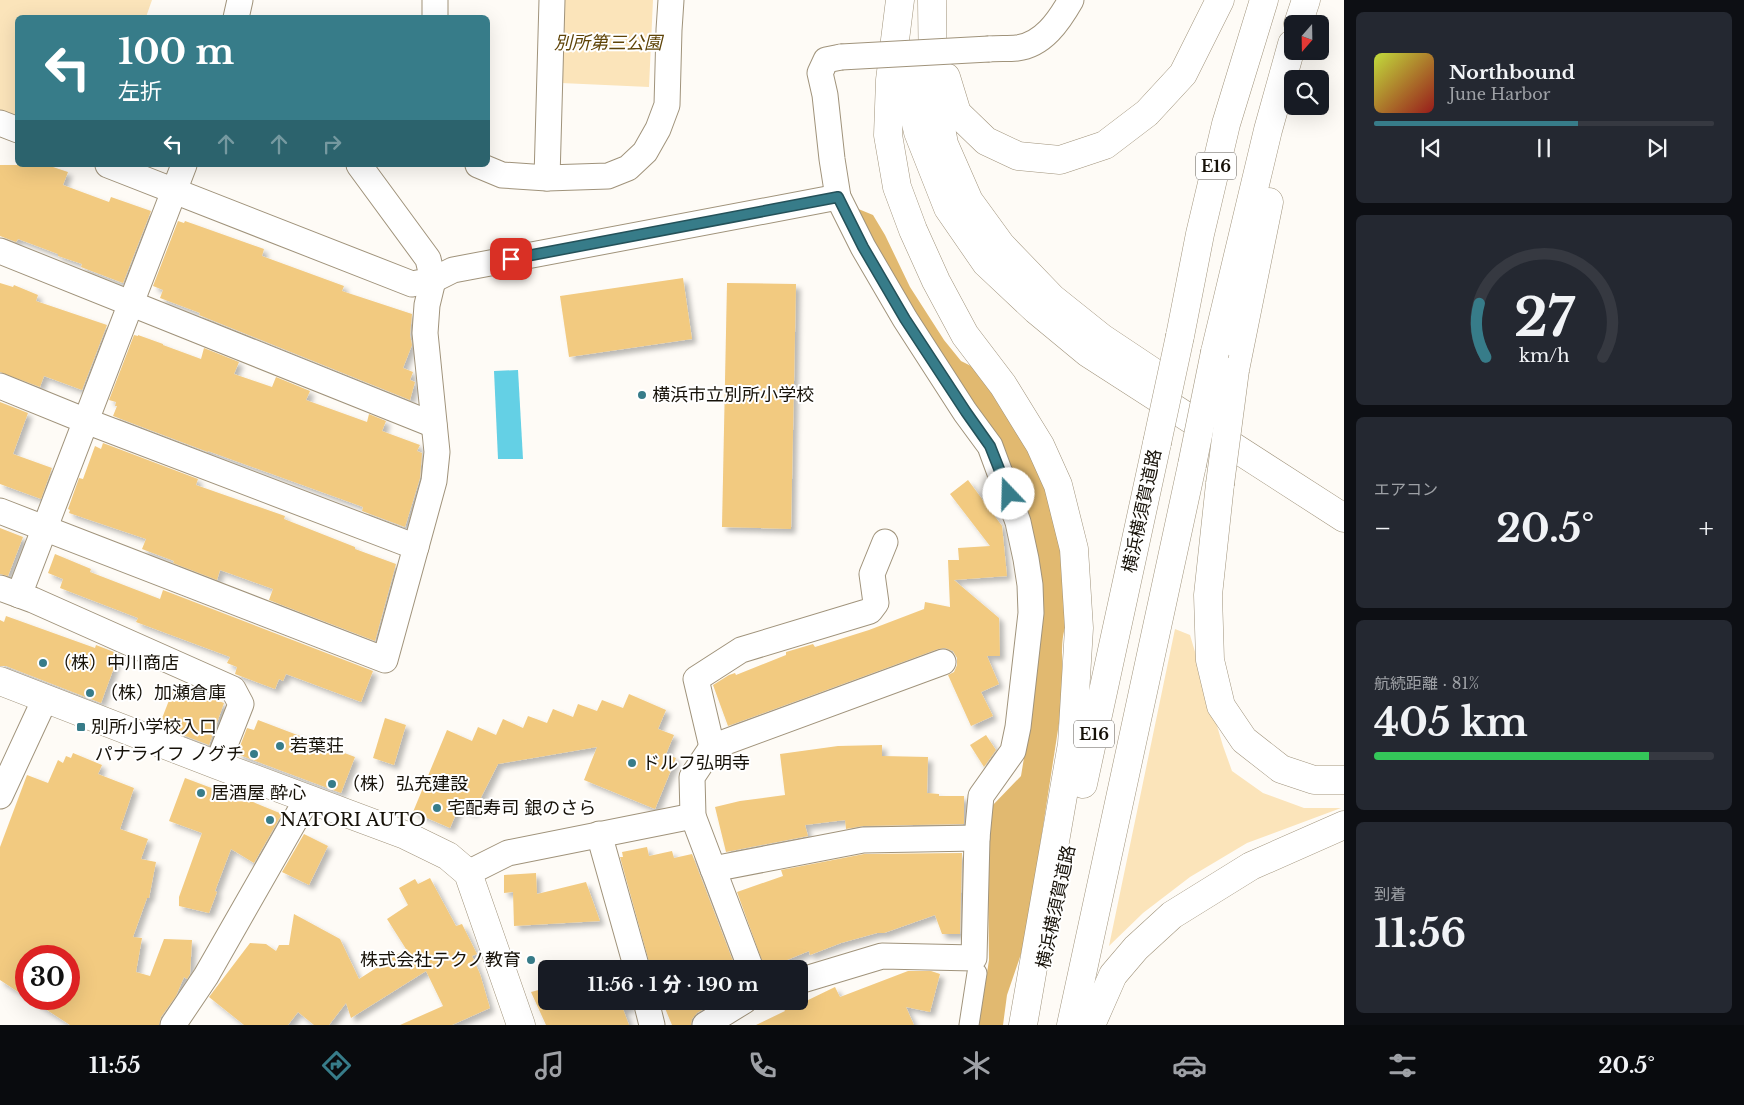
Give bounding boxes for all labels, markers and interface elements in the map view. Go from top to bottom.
north arrow [1284,15,1329,60]
map controls [1284,15,1329,115]
text: 100 m [118,30,234,73]
park label: 別所第三公園 [554,32,665,54]
icon: left [35,35,100,100]
text: Northbound [1449,61,1575,84]
button: search [1284,70,1329,115]
text: 左折 [118,78,162,105]
text: June Harbor [1449,84,1550,104]
icon: left [159,130,187,158]
icon: ahead [212,130,240,158]
icon: ahead [265,130,293,158]
icon: right [318,130,346,158]
icon: previous [1417,134,1445,162]
icon: pause [1530,134,1558,162]
icon: next [1643,134,1671,162]
road number: E16 [1196,153,1236,180]
pin [490,238,532,280]
icon: arrive [497,245,525,273]
text: 27 [1514,286,1576,350]
text: km/h [1519,345,1569,367]
place label: 横浜市立別所小学校 [652,384,814,406]
marker: 横浜市立別所小学校 [636,389,648,401]
street label: 横浜横須賀道路 [1118,447,1166,575]
position arrow [982,467,1034,519]
text: エアコン [1374,479,1438,499]
text: 20.5° [1496,505,1594,552]
text: − [1374,511,1392,546]
text: + [1699,511,1714,546]
place label: （株）中川商店 [53,652,179,674]
marker: （株）中川商店 [37,657,49,669]
text: 航続距離 · 81% [1374,673,1479,693]
place label: （株）加瀬倉庫 [100,682,226,704]
marker: （株）加瀬倉庫 [84,687,96,699]
text: 405 km [1374,699,1528,746]
place label: 別所小学校入口 [91,716,217,738]
marker: 別所小学校入口 [75,721,87,733]
road number: E16 [1074,721,1114,748]
place label: 若葉荘 [290,735,344,757]
marker: 若葉荘 [274,740,286,752]
place label: パナライフ ノグチ [95,743,244,765]
marker: パナライフ ノグチ [248,748,260,760]
place label: ドルフ弘明寺 [642,752,750,774]
marker: ドルフ弘明寺 [626,757,638,769]
place label: （株）弘充建設 [342,773,468,795]
marker: （株）弘充建設 [326,778,338,790]
place label: 居酒屋 酔心 [211,782,306,804]
marker: 居酒屋 酔心 [195,787,207,799]
place label: 宅配寿司 銀のさら [447,797,596,819]
marker: 宅配寿司 銀のさら [431,802,443,814]
place label: NATORI AUTO [280,809,426,831]
marker: NATORI AUTO [264,814,276,826]
street label: 横浜横須賀道路 [1032,843,1080,971]
text: 到着 [1374,884,1406,904]
text: 11:56 [1374,910,1466,957]
speed limit sign: 30 [15,945,80,1010]
place label: 株式会社テクノ教育 [360,949,521,971]
marker: 株式会社テクノ教育 [525,954,537,966]
text: 11:56 · 1 分 · 190 m [588,973,758,996]
icon: directions [319,1048,354,1083]
icon: music [532,1048,567,1083]
icon: phone [745,1048,780,1083]
icon: climate [959,1048,994,1083]
icon: car [1172,1048,1207,1083]
icon: filters [1385,1048,1420,1083]
text: 11:55 [89,1052,141,1079]
text: 20.5° [1598,1052,1655,1079]

